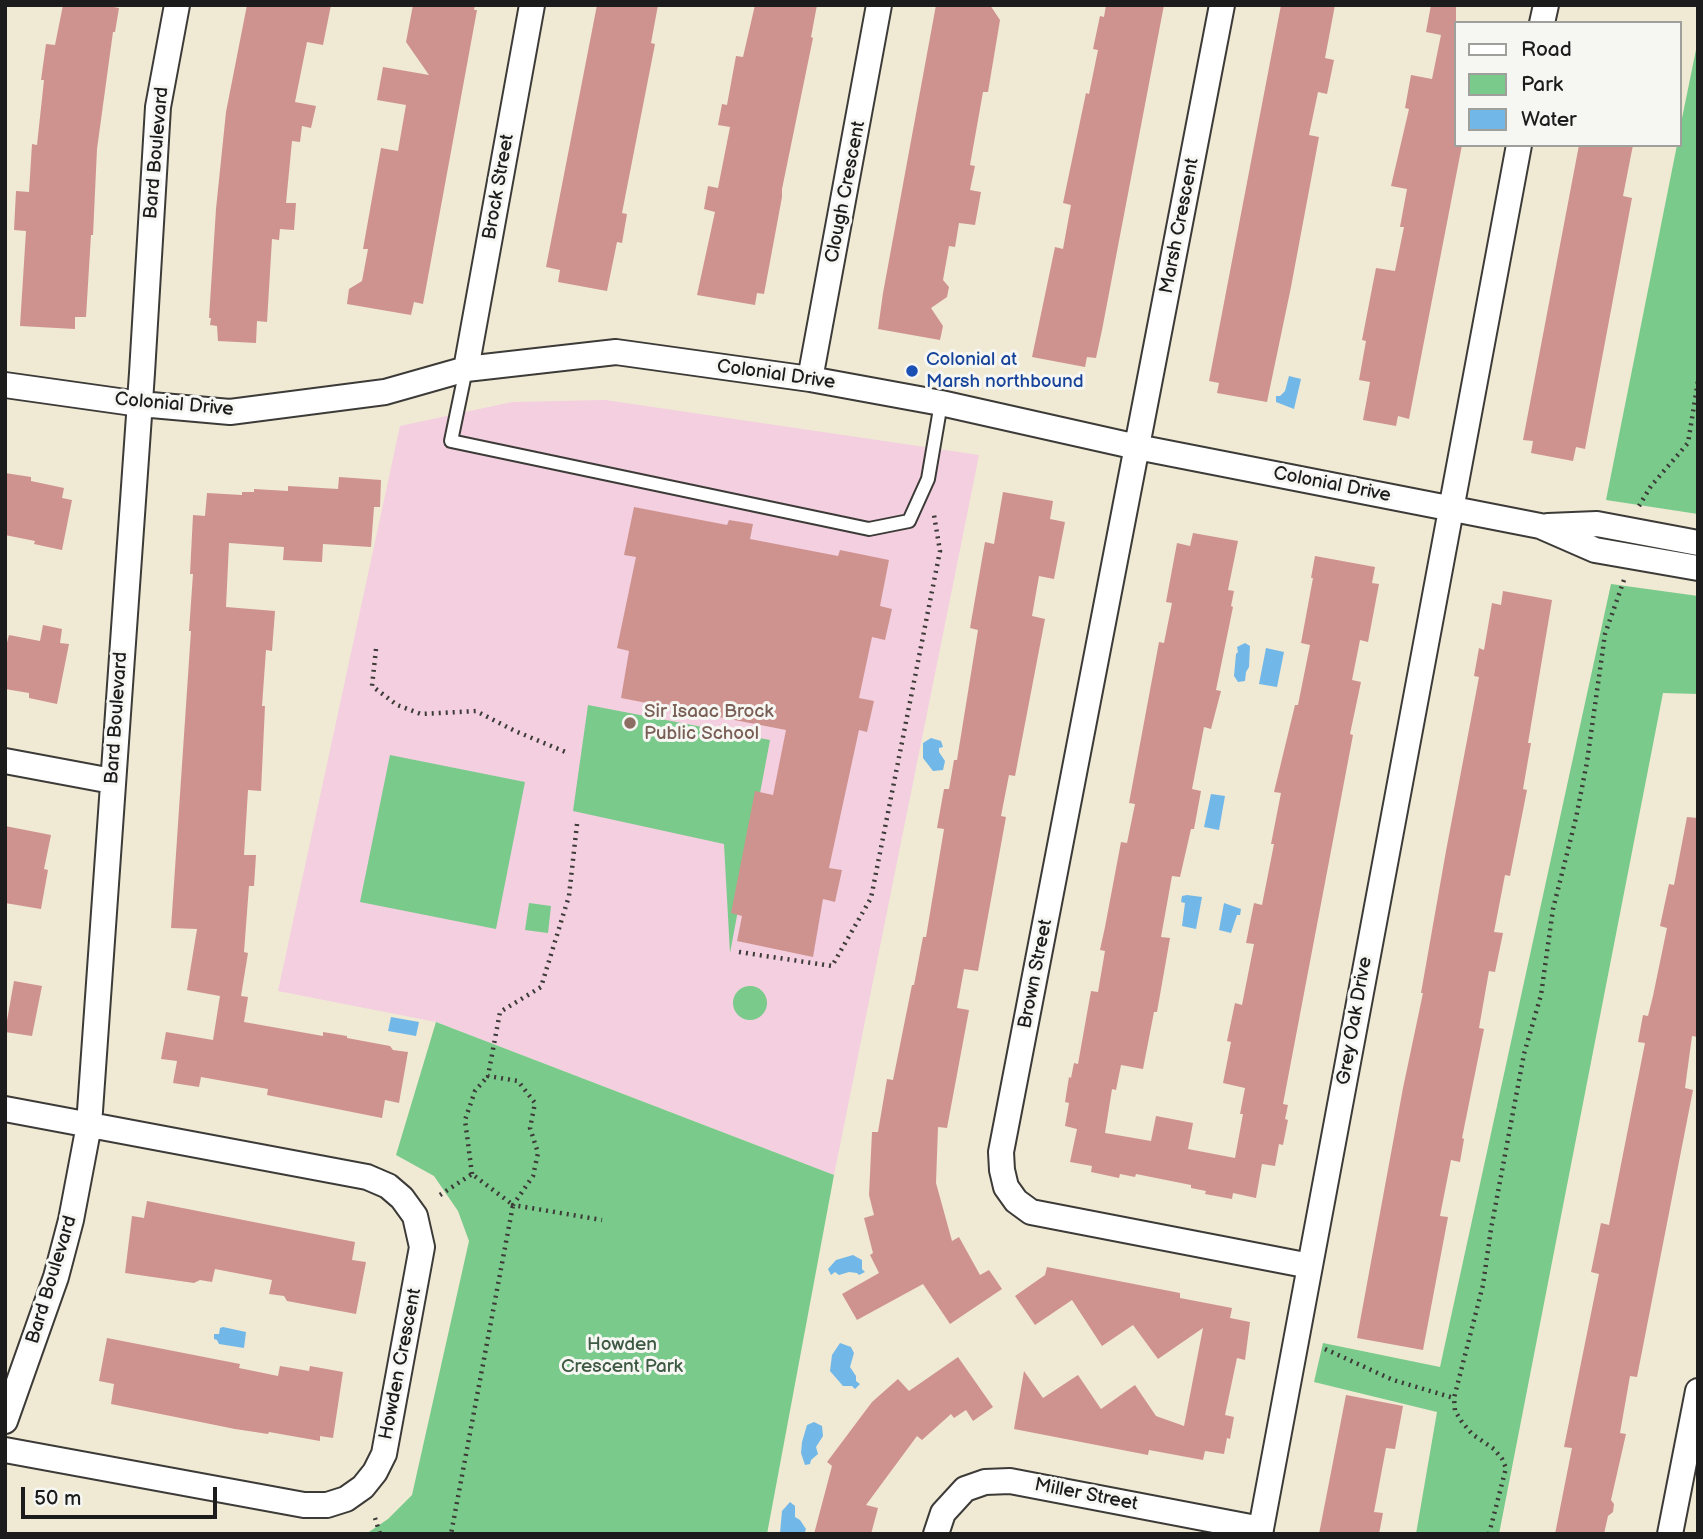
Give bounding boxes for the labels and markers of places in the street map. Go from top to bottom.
place label: Colonial at Marsh northbound [926,349,1084,393]
marker: Colonial at Marsh northbound [904,363,920,379]
place label: Sir Isaac Brock Public School [644,701,774,745]
marker: Sir Isaac Brock Public School [622,715,638,731]

